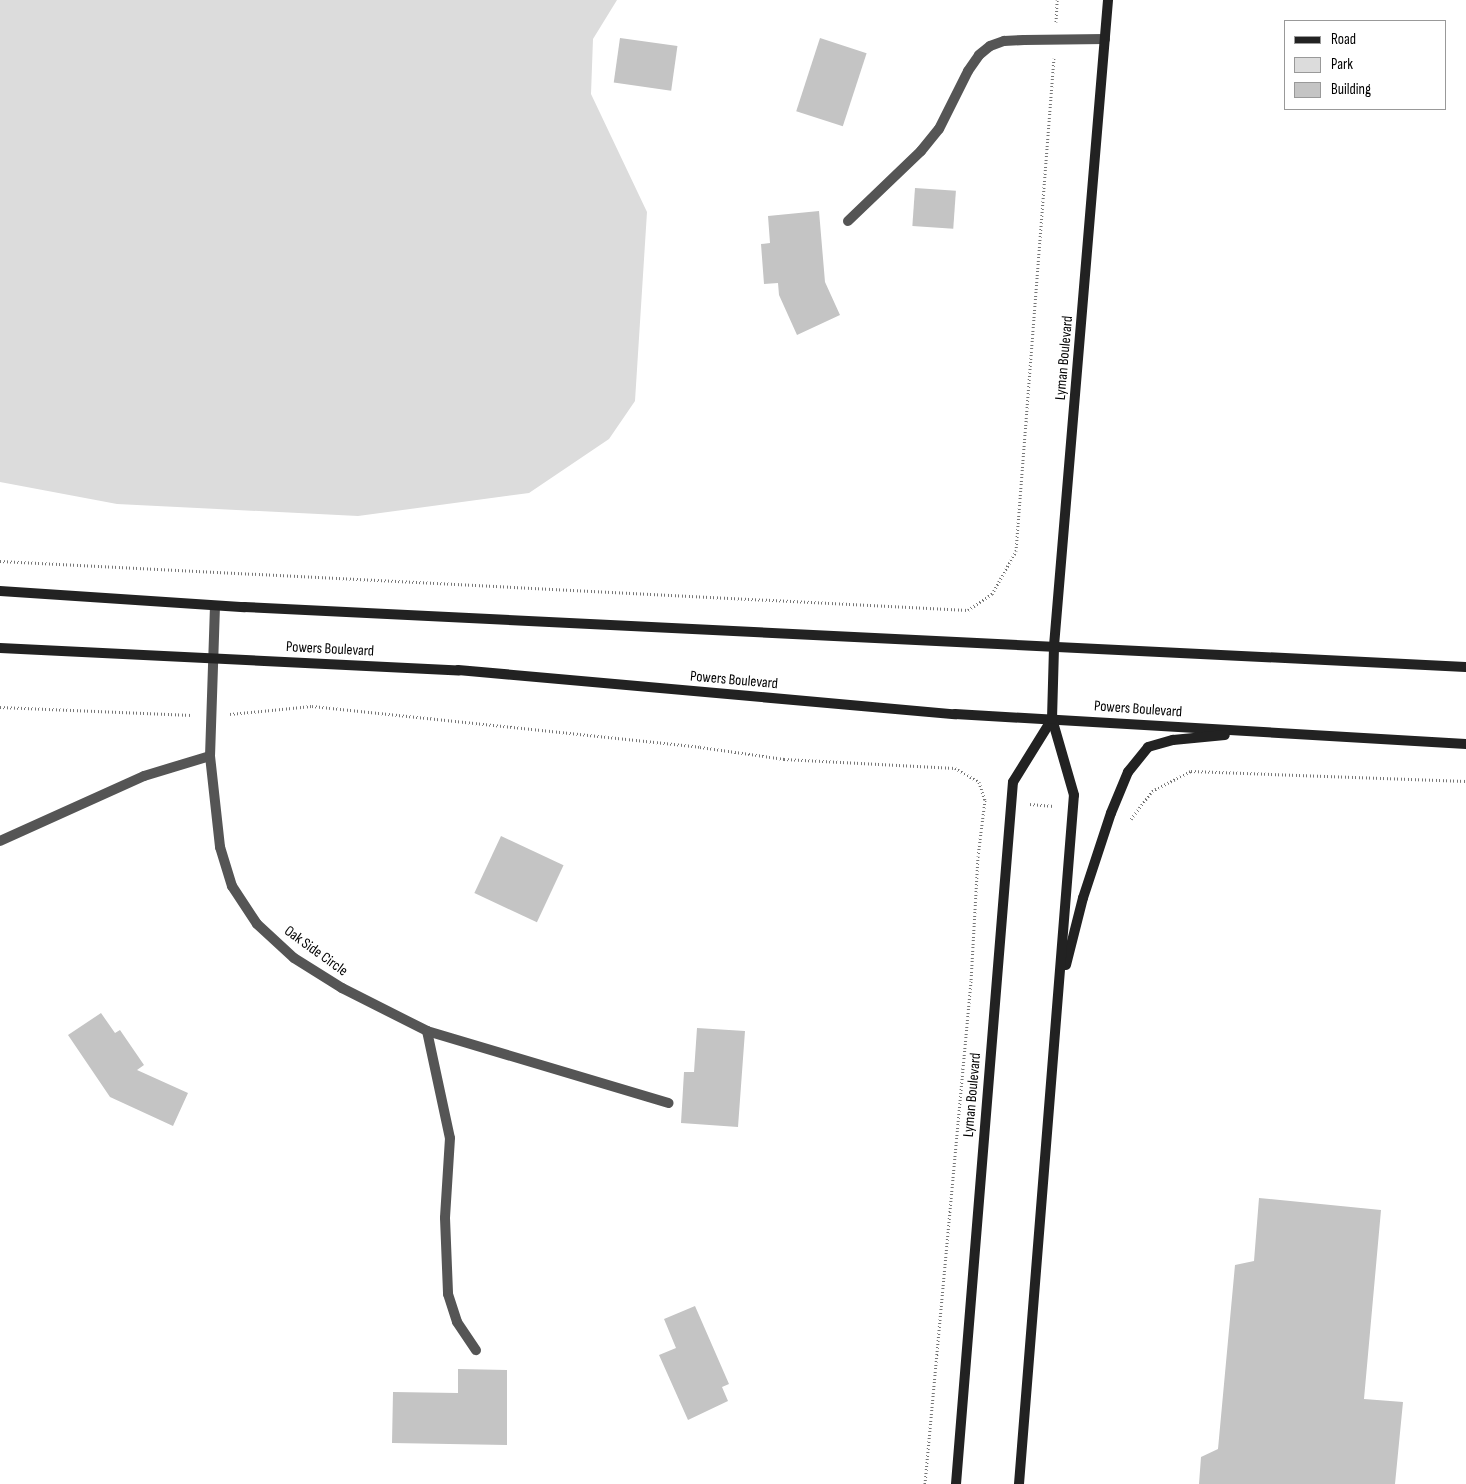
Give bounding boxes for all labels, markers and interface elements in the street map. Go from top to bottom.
legend [1284,20,1446,110]
text: Road [1331,30,1356,49]
text: Park [1331,55,1353,74]
text: Building [1331,80,1371,99]
street label: Lyman Boulevard [1051,315,1077,401]
street label: Powers Boulevard [285,638,375,660]
street label: Powers Boulevard [689,667,779,693]
street label: Powers Boulevard [1093,697,1183,721]
street label: Oak Side Circle [281,922,351,980]
street label: Lyman Boulevard [959,1052,985,1138]

